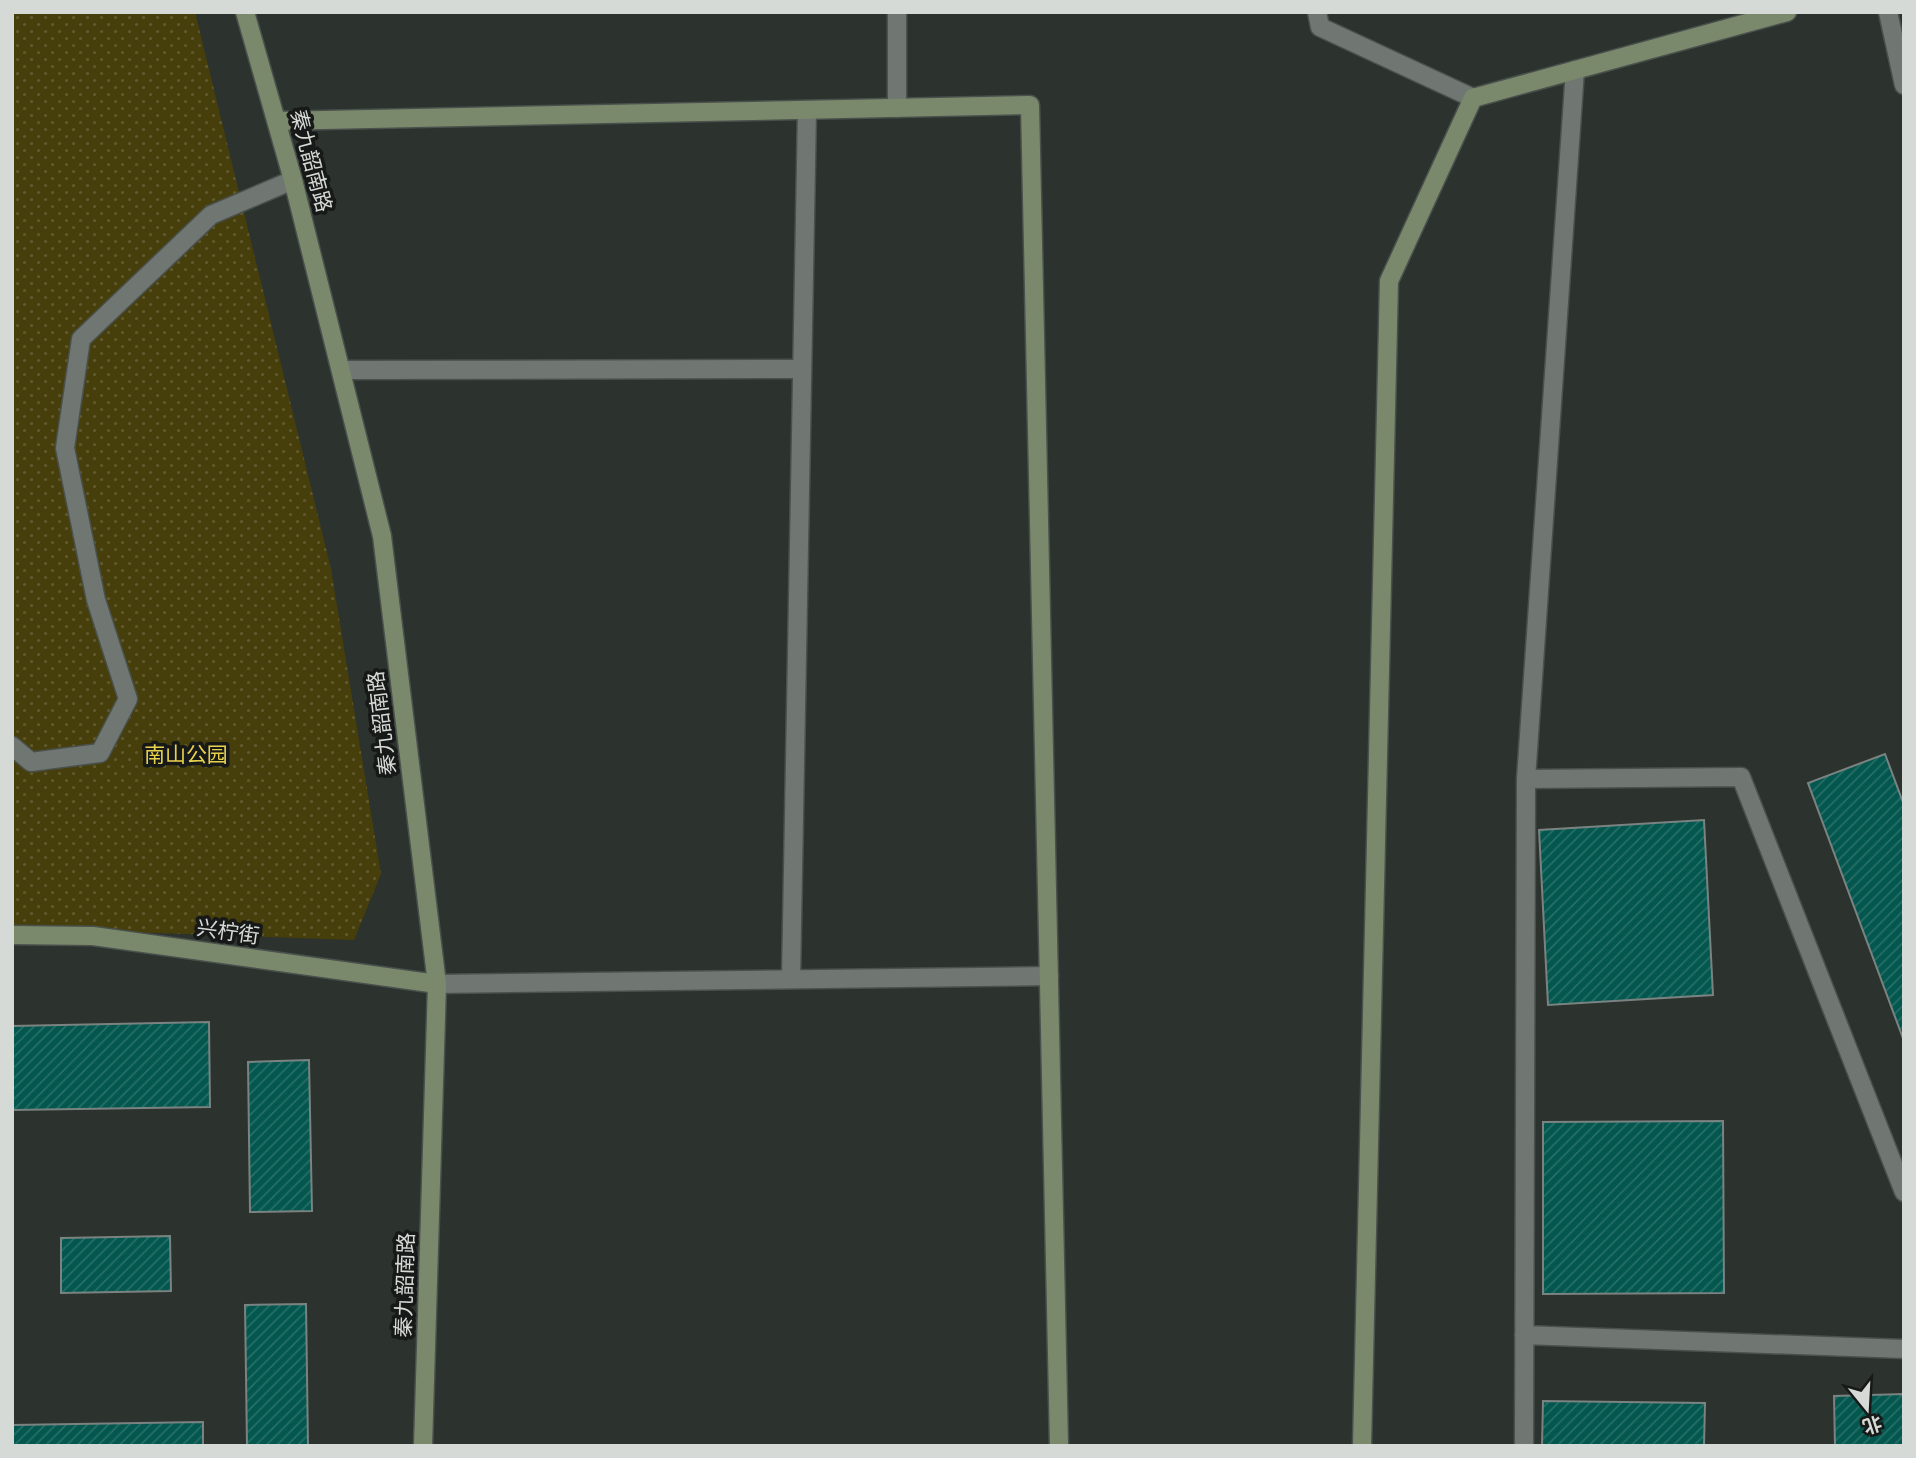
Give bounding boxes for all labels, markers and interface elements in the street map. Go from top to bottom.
street label: 秦九韶南路 [286,107,337,215]
street label: 秦九韶南路 [363,669,400,777]
park label: 南山公园 [144,742,228,767]
street label: 兴柠街 [195,915,261,948]
street label: 秦九韶南路 [390,1232,419,1338]
north arrow [1832,1374,1902,1444]
text: 北 [1860,1411,1885,1439]

